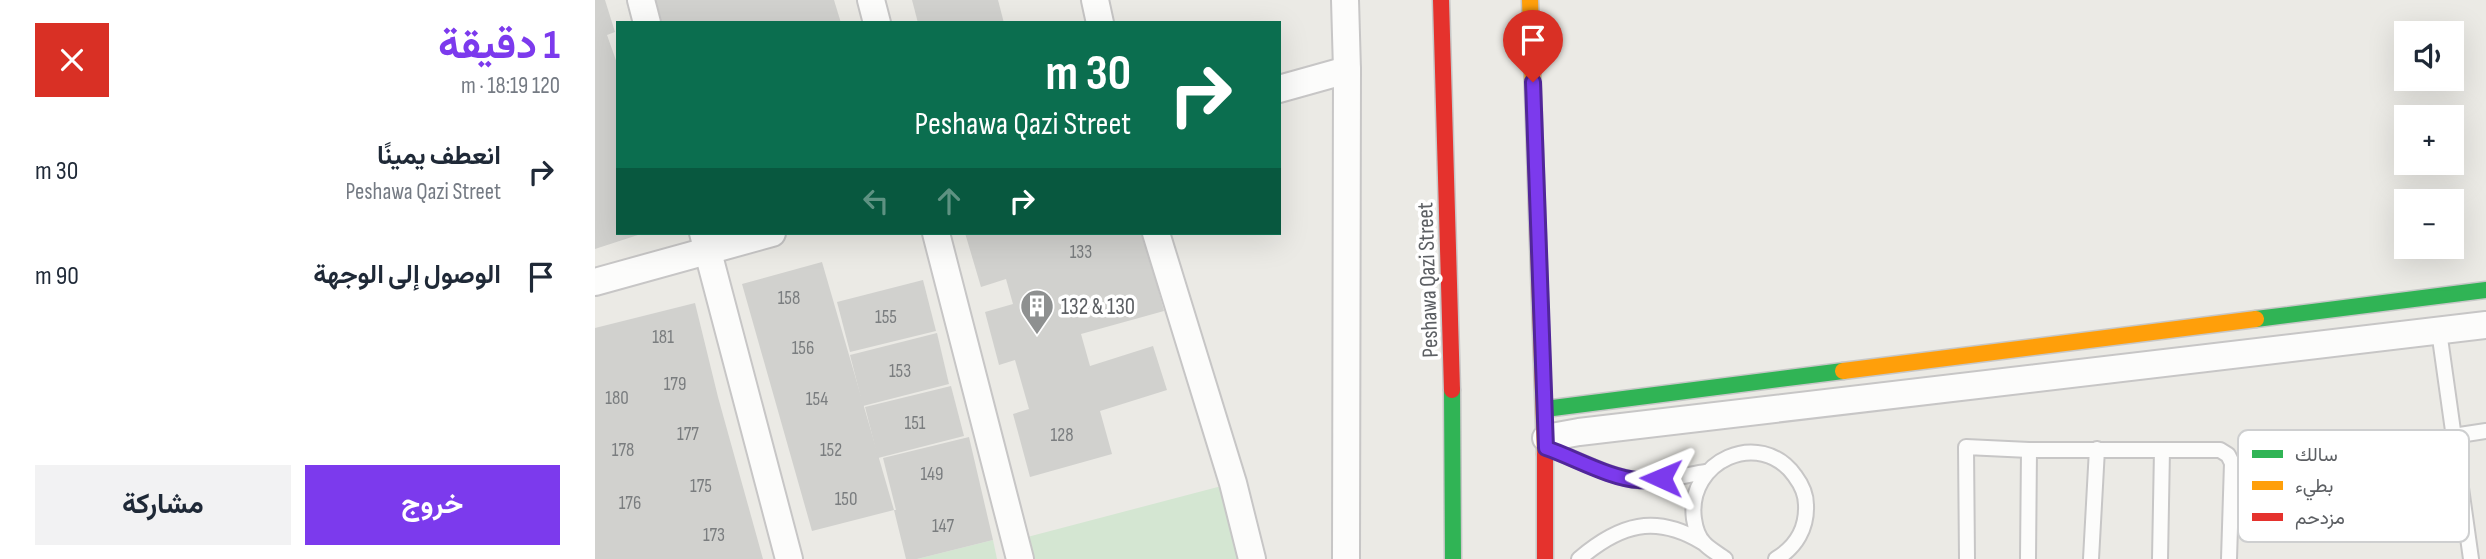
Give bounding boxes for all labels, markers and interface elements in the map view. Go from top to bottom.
pin [1503,10,1563,82]
text: 1 دقيقة [438,20,560,71]
icon: arrive [1514,21,1552,59]
map controls [2394,21,2464,259]
button: sound [2394,21,2464,91]
button: close [35,23,109,97]
text: 30 m [1046,45,1131,104]
icon: right [1155,49,1246,140]
text: 120 m · 18:19 [461,72,560,100]
text: Peshawa Qazi Street [914,105,1131,144]
button: + [2394,105,2464,175]
text: انعطف يمينًا [377,141,501,172]
icon: right [522,153,560,191]
text: 30 m [35,156,78,187]
text: Peshawa Qazi Street [345,178,501,206]
icon: left [857,182,895,220]
icon: ahead [930,182,968,220]
icon: right [1003,182,1041,220]
button: − [2394,189,2464,259]
street label: Peshawa Qazi Street [1411,202,1445,358]
house number: 133 [1070,241,1092,264]
icon: arrive [522,258,560,296]
text: الوصول إلى الوجهة [313,260,501,291]
text: 90 m [35,261,79,292]
house number: 158 [778,287,800,310]
building icon: 132 & 130 [1018,287,1056,336]
place label: 132 & 130 [1061,293,1135,321]
house number: 155 [875,306,897,329]
house number: 181 [652,326,674,349]
house number: 156 [792,337,814,360]
house number: 153 [889,360,911,383]
house number: 179 [664,373,686,396]
house number: 180 [605,387,629,410]
house number: 154 [806,388,828,411]
house number: 151 [905,412,926,435]
house number: 177 [677,423,699,446]
house number: 128 [1050,424,1074,447]
legend [2238,430,2469,542]
house number: 178 [612,439,634,462]
house number: 152 [820,439,842,462]
position arrow [1624,441,1698,515]
text: سالك [2295,444,2338,467]
house number: 149 [920,463,944,486]
button: مشاركة [35,465,291,545]
button: خروج [305,465,560,545]
house number: 175 [690,475,712,498]
text: بطيء [2295,475,2333,501]
house number: 150 [835,488,857,511]
house number: 176 [619,492,641,515]
text: مزدحم [2295,507,2345,530]
house number: 147 [932,515,954,538]
house number: 173 [703,524,725,547]

